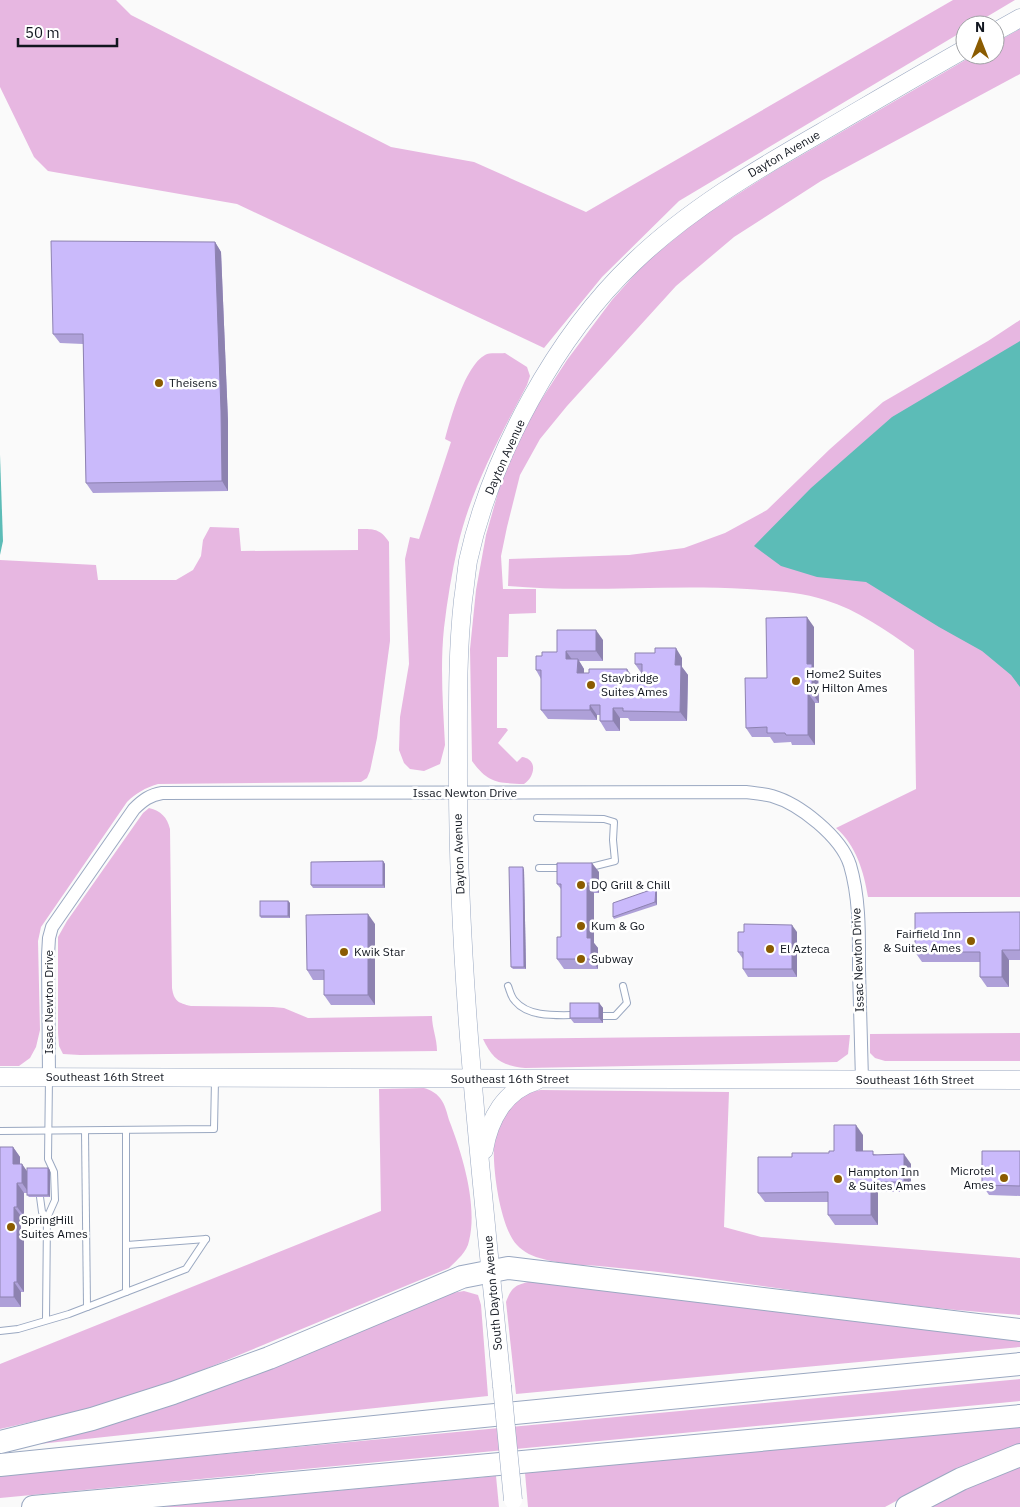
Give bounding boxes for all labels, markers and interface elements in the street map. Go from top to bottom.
scale bar [18,15,116,47]
north arrow [955,15,1005,65]
text: N [975,18,985,36]
text: 50 m [25,23,60,42]
street label: Dayton Avenue [745,127,823,180]
place label: Theisens [169,375,218,390]
marker: Theisens [153,377,165,389]
street label: Dayton Avenue [481,416,528,497]
place label: Home2 Suites by Hilton Ames [806,666,888,695]
place label: Staybridge Suites Ames [601,670,668,699]
marker: Home2 Suites by Hilton Ames [790,675,802,687]
marker: Staybridge Suites Ames [585,679,597,691]
street label: Issac Newton Drive [413,785,518,800]
street label: Dayton Avenue [450,813,467,895]
place label: DQ Grill & Chill [591,877,670,892]
marker: DQ Grill & Chill [575,879,587,891]
street label: Issac Newton Drive [848,907,867,1012]
place label: Kum & Go [591,918,645,933]
marker: Kum & Go [575,920,587,932]
place label: Fairfield Inn & Suites Ames [883,926,961,955]
marker: Fairfield Inn & Suites Ames [965,935,977,947]
place label: El Azteca [780,941,830,956]
marker: El Azteca [764,943,776,955]
place label: Kwik Star [354,944,405,959]
marker: Kwik Star [338,946,350,958]
street label: Issac Newton Drive [41,949,56,1054]
place label: Subway [591,951,633,966]
marker: Subway [575,953,587,965]
street label: Southeast 16th Street [46,1069,164,1084]
street label: Southeast 16th Street [451,1071,569,1086]
street label: Southeast 16th Street [856,1072,974,1087]
place label: Microtel Ames [950,1163,994,1192]
place label: Hampton Inn & Suites Ames [848,1164,926,1193]
marker: Microtel Ames [998,1172,1010,1184]
marker: Hampton Inn & Suites Ames [832,1173,844,1185]
place label: SpringHill Suites Ames [21,1212,88,1241]
marker: SpringHill Suites Ames [5,1221,17,1233]
street label: South Dayton Avenue [480,1235,505,1351]

